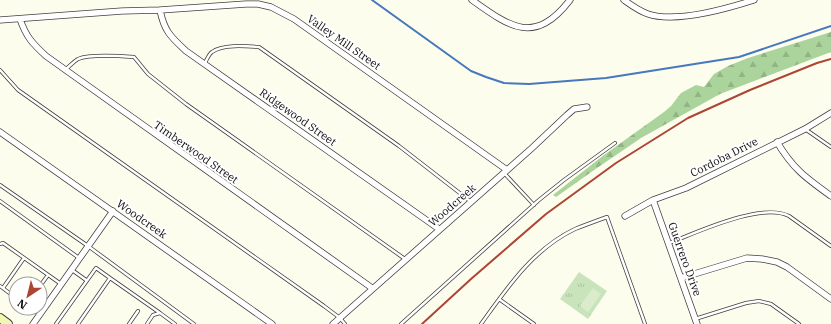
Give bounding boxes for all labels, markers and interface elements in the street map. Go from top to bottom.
street label: Valley Mill Street [305,11,384,73]
street label: Ridgewood Street [257,85,339,149]
street label: Timberwood Street [151,118,241,187]
street label: Cordoba Drive [688,134,760,180]
street label: Woodcreek [425,180,479,229]
street label: Woodcreek [114,197,170,242]
street label: Guerrero Drive [665,220,705,298]
north arrow [8,276,48,316]
text: N [14,296,30,312]

